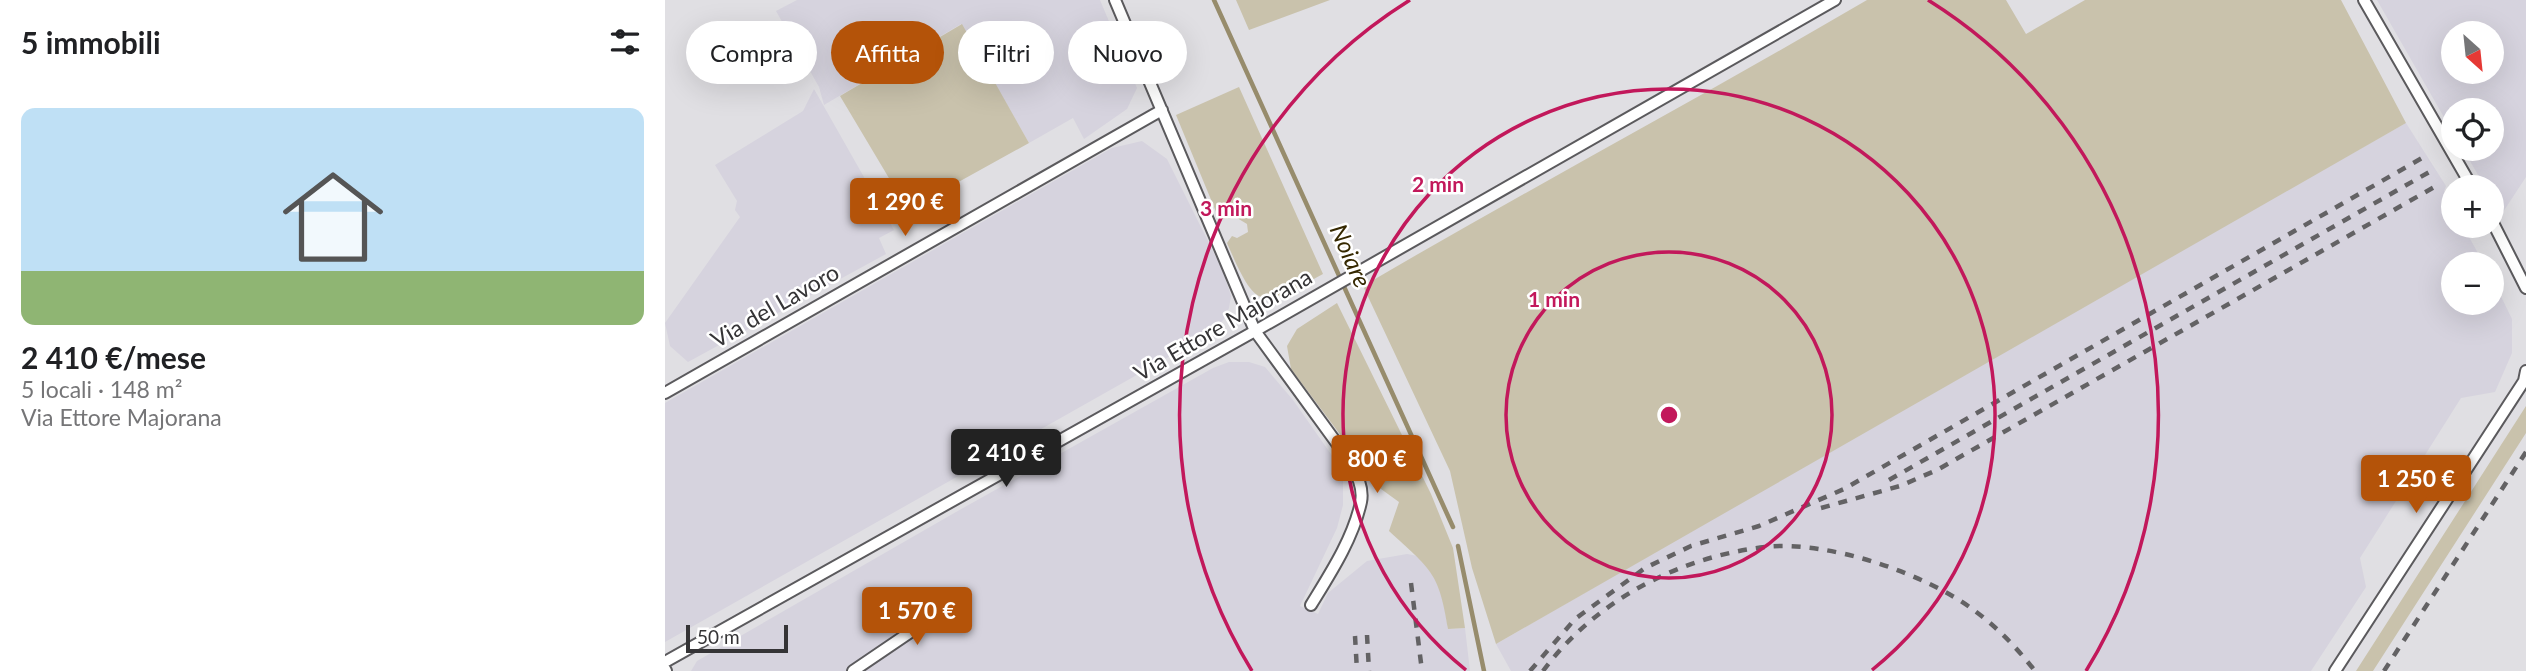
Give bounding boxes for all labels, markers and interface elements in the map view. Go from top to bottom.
chip: Compra [686,21,817,84]
chip: Affitta [831,21,944,84]
chip: Filtri [958,21,1054,84]
chip: Nuovo [1068,21,1187,84]
north arrow [2441,21,2504,84]
map controls [2441,21,2504,315]
icon: filters [606,23,644,61]
text: 5 immobili [21,24,161,60]
button: locate [2441,98,2504,161]
icon: home [270,154,396,280]
text: 2 min [1412,171,1464,196]
button: + [2441,175,2504,238]
pin: 1 290 € [840,178,970,238]
text: 1 290 € [866,187,944,215]
text: 3 min [1200,195,1252,220]
water label: Noiare [1325,219,1378,292]
button: − [2441,252,2504,315]
street label: Via del Lavoro [705,257,844,353]
street label: Via Ettore Majorana [1129,262,1316,386]
text: 1 min [1528,286,1580,311]
text: 2 410 €/mese [21,339,206,375]
text: 5 locali · 148 m² [21,375,182,403]
text: Via Ettore Majorana [21,403,222,431]
centre of rings [1657,403,1681,427]
pin: 2 410 € [941,430,1071,489]
pin: 800 € [1328,435,1426,495]
text: 2 410 € [967,438,1045,466]
text: 800 € [1348,444,1406,472]
pin: 1 250 € [2351,456,2481,515]
text: 1 250 € [2377,464,2455,492]
pin: 1 570 € [852,588,982,647]
text: 1 570 € [878,596,956,624]
scale bar [686,622,787,654]
text: 50 m [697,625,740,648]

